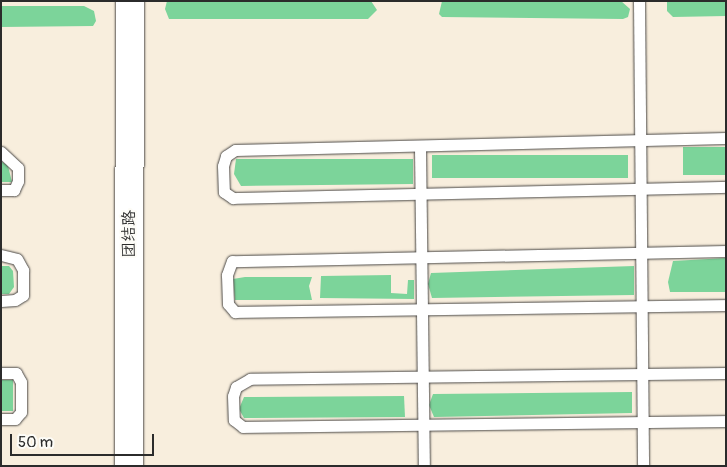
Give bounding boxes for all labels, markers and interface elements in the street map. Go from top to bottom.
street label: 团结路 [119,210,139,258]
scale bar [12,424,156,456]
text: 50 m [18,433,53,452]

